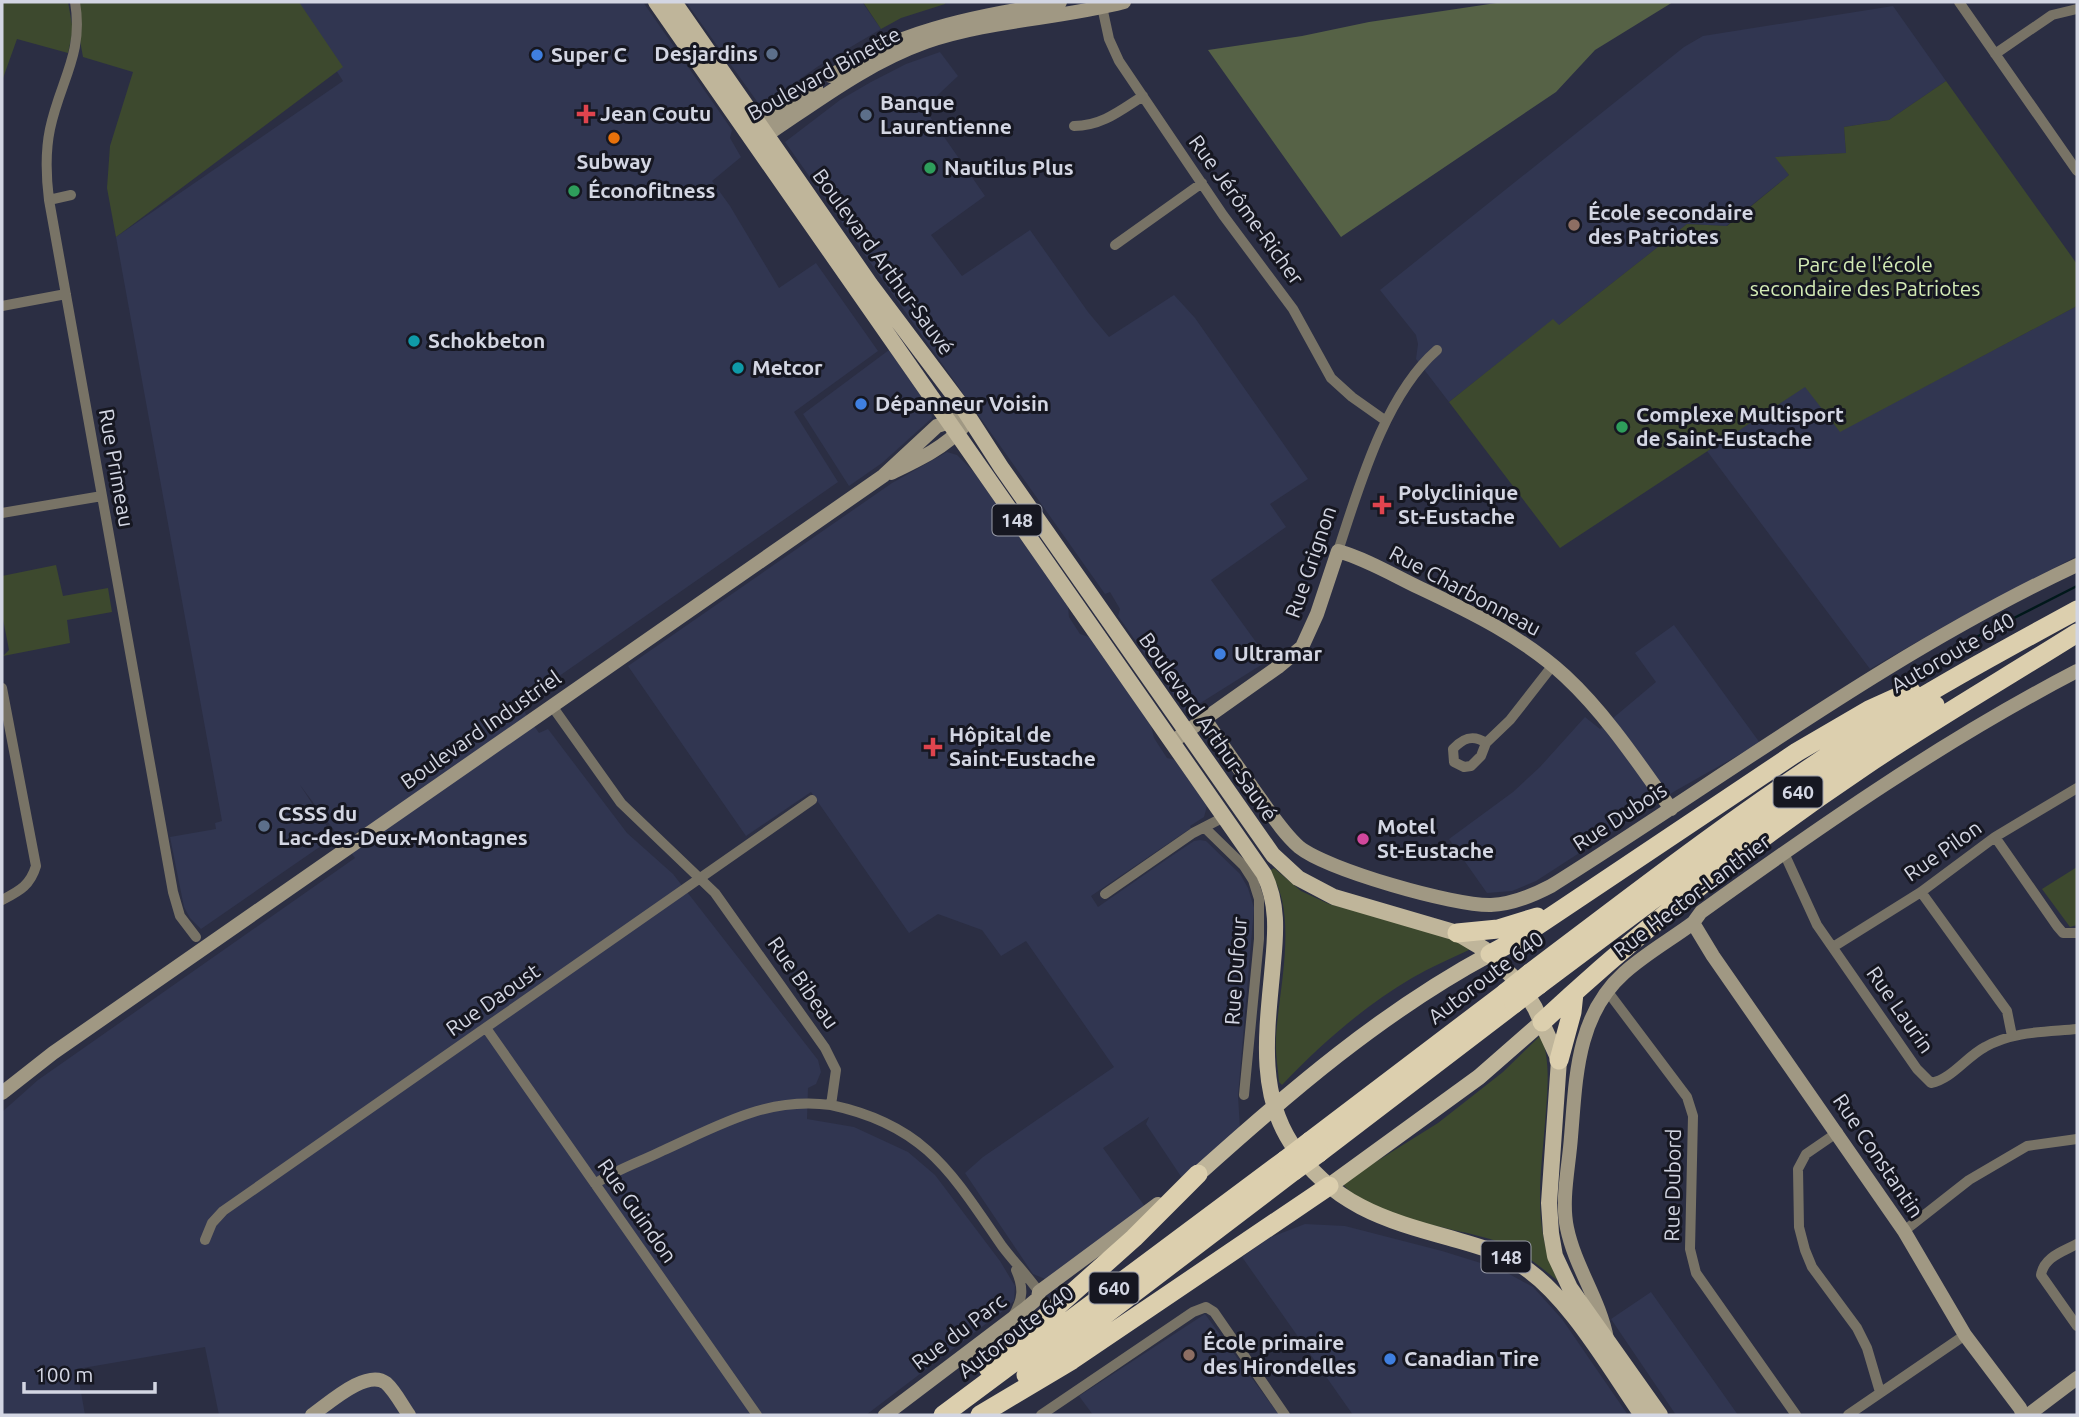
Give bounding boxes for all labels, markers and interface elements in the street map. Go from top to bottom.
street label: Boulevard Binette [743,21,904,125]
place label: Desjardins [654,41,758,65]
place label: Super C [551,42,627,66]
marker: Desjardins [764,46,780,62]
marker: Super C [529,47,545,63]
place label: Banque Laurentienne [880,90,1012,138]
place label: Jean Coutu [600,101,711,125]
marker: Jean Coutu [578,106,594,122]
marker: Banque Laurentienne [858,107,874,123]
marker: Subway [606,130,622,146]
street label: Rue Jérôme-Richer [1185,130,1309,289]
place label: Subway [576,149,652,173]
place label: Nautilus Plus [944,155,1074,179]
marker: Nautilus Plus [922,160,938,176]
street label: Boulevard Arthur-Sauvé [808,164,959,359]
place label: Éconofitness [588,178,716,202]
marker: Éconofitness [566,183,582,199]
place label: École secondaire des Patriotes [1588,200,1754,248]
marker: École secondaire des Patriotes [1566,217,1582,233]
park label: Parc de l'école secondaire des Patriotes [1750,252,1980,300]
place label: Schokbeton [428,328,545,352]
marker: Schokbeton [406,333,422,349]
place label: Metcor [752,355,823,379]
marker: Metcor [730,360,746,376]
place label: Dépanneur Voisin [875,391,1049,415]
marker: Dépanneur Voisin [853,396,869,412]
place label: Complexe Multisport de Saint-Eustache [1636,402,1844,450]
street label: Rue Primeau [95,407,139,529]
marker: Complexe Multisport de Saint-Eustache [1614,419,1630,435]
place label: Polyclinique St-Eustache [1398,480,1518,528]
marker: Polyclinique St-Eustache [1372,495,1392,515]
street label: Rue Grignon [1280,503,1340,621]
road number: 148 [992,505,1042,536]
street label: Rue Charbonneau [1386,540,1545,640]
street label: Autoroute 640 [1887,607,2018,697]
street label: Boulevard Arthur-Sauvé [1135,628,1283,825]
place label: Ultramar [1234,641,1323,665]
marker: Ultramar [1212,646,1228,662]
street label: Boulevard Industriel [396,665,565,793]
place label: Hôpital de Saint-Eustache [949,722,1096,770]
marker: Hôpital de Saint-Eustache [923,737,943,757]
road number: 640 [1773,776,1822,807]
street label: Rue Dubois [1568,777,1671,855]
place label: CSSS du Lac-des-Deux-Montagnes [278,801,528,849]
place label: Motel St-Eustache [1377,814,1494,862]
street label: Rue Pilon [1899,815,1986,886]
marker: CSSS du Lac-des-Deux-Montagnes [256,818,272,834]
street label: Rue Hector-Lanthier [1608,828,1775,962]
marker: Motel St-Eustache [1355,831,1371,847]
street label: Rue Dufour [1219,916,1251,1026]
street label: Autoroute 640 [1423,926,1548,1028]
street label: Rue Bibeau [763,932,844,1033]
street label: Rue Daoust [441,958,544,1040]
street label: Rue Laurin [1862,962,1939,1057]
street label: Rue Constantin [1829,1089,1929,1222]
street label: Rue Dubord [1659,1128,1685,1242]
street label: Rue Guindon [593,1154,682,1267]
road number: 148 [1482,1242,1530,1273]
road number: 640 [1090,1272,1138,1304]
street label: Autoroute 640 [953,1280,1078,1382]
street label: Rue du Parc [907,1288,1010,1374]
place label: École primaire des Hirondelles [1203,1330,1357,1378]
place label: Canadian Tire [1404,1346,1539,1370]
marker: École primaire des Hirondelles [1181,1347,1197,1363]
scale bar [24,1350,156,1394]
marker: Canadian Tire [1382,1351,1398,1367]
text: 100 m [35,1362,93,1386]

